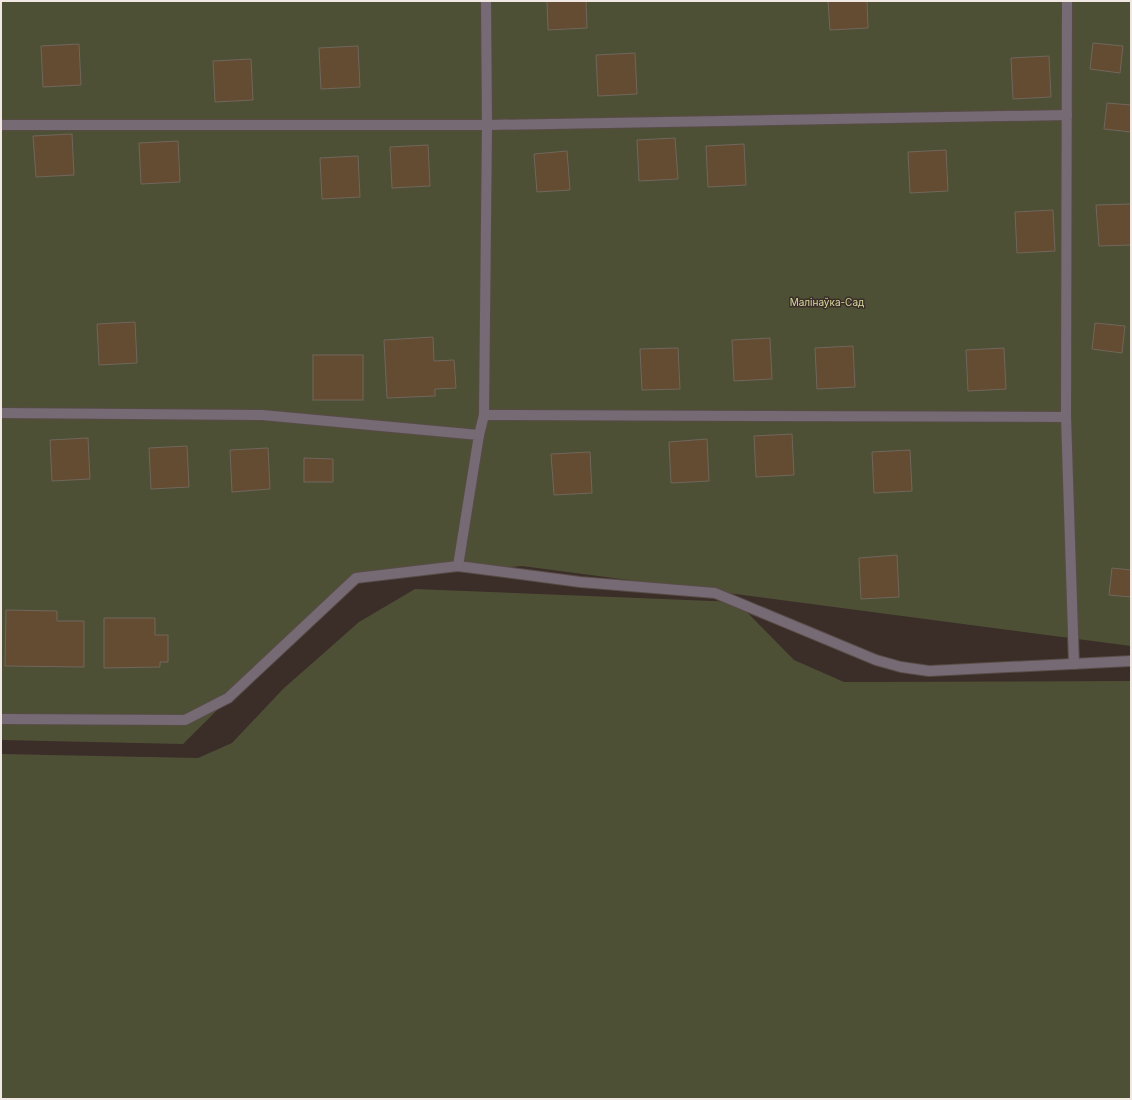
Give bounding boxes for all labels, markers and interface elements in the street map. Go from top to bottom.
park label: Малінаўка-Сад [790,296,864,308]

